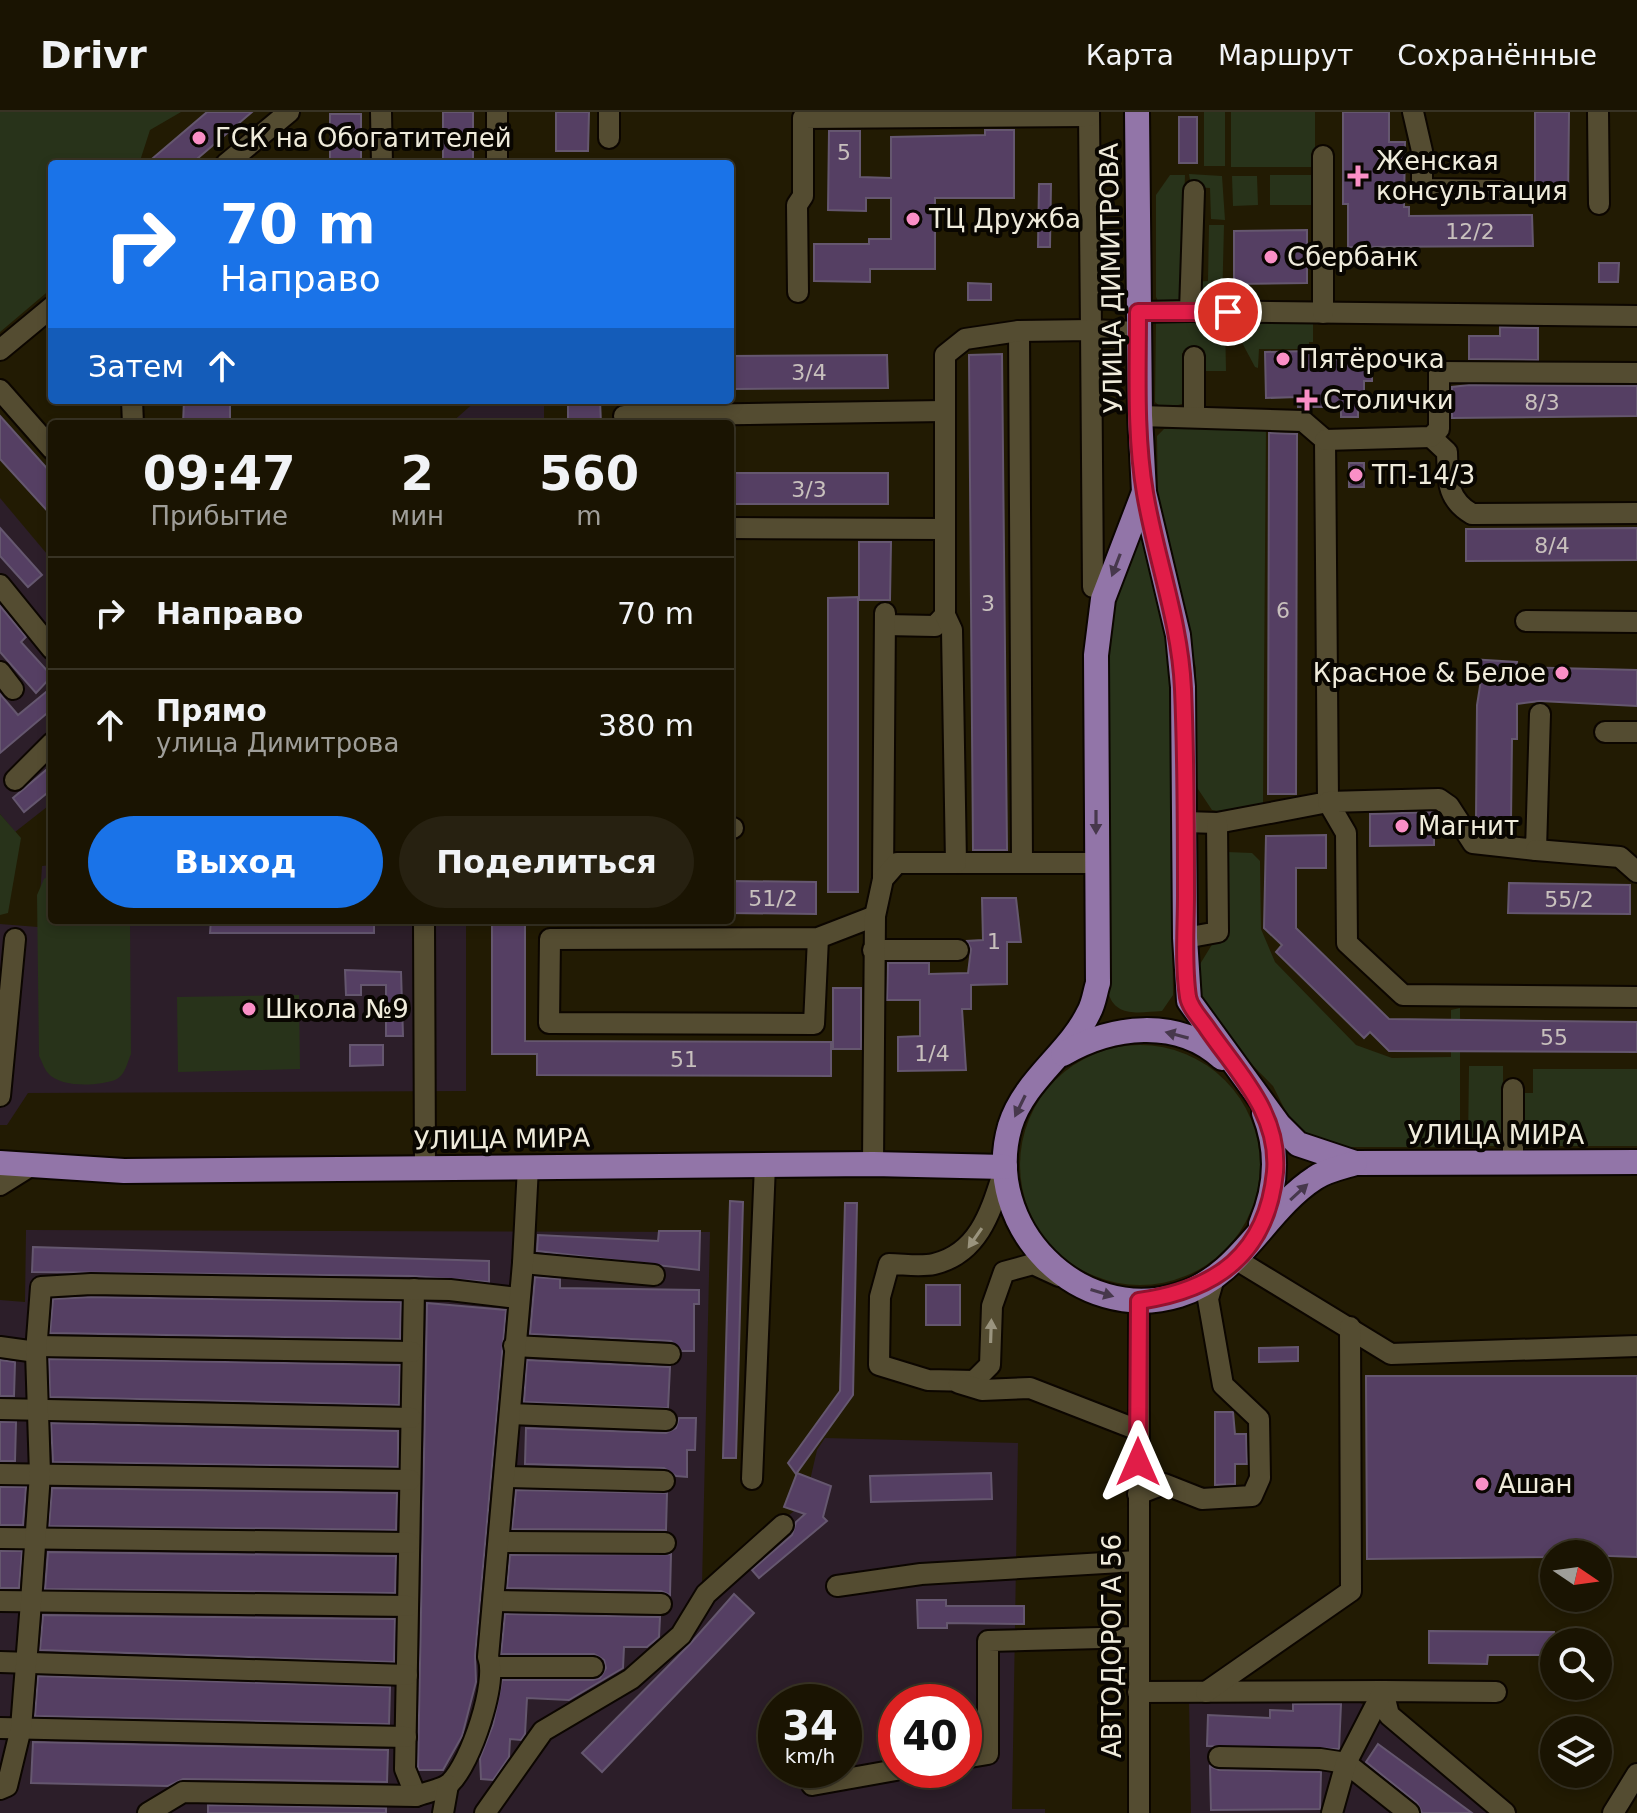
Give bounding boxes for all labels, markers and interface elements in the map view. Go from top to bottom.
text: Drivr [40,33,147,77]
text: Карта [1086,39,1174,72]
text: Маршрут [1218,39,1353,72]
text: Сохранённые [1397,39,1597,72]
place label: ГСК на Обогатителей [215,123,512,153]
marker: ГСК на Обогатителей [190,129,208,147]
house number: 5 [837,140,851,165]
street label: УЛИЦА ДИМИТРОВА [1094,142,1128,413]
place label: Женская консультация [1376,146,1568,206]
marker: Женская консультация [1347,165,1369,187]
text: 70 m [220,191,376,256]
icon: right [88,192,192,296]
place label: ТЦ Дружба [928,204,1081,234]
marker: ТЦ Дружба [904,210,922,228]
house number: 12/2 [1445,219,1495,244]
place label: Сбербанк [1287,242,1418,272]
marker: Сбербанк [1262,248,1280,266]
text: Направо [220,258,381,299]
pin [1194,278,1262,346]
icon: arrive [1206,290,1250,334]
icon: ahead [200,344,244,388]
place label: Пятёрочка [1299,344,1445,374]
text: Затем [88,349,184,384]
marker: Пятёрочка [1274,350,1292,368]
house number: 3/4 [791,360,827,385]
place label: Столички [1323,385,1454,415]
house number: 8/3 [1524,390,1560,415]
marker: Столички [1298,391,1316,409]
text: 09:47 [143,445,296,501]
text: 2 [401,445,434,501]
text: 560 [539,445,639,501]
place label: ТП-14/3 [1371,460,1475,490]
marker: ТП-14/3 [1347,466,1365,484]
house number: 3/3 [791,477,827,502]
text: Прибытие [150,501,288,531]
text: мин [391,501,444,531]
text: m [576,501,602,531]
house number: 8/4 [1534,533,1570,558]
one-way arrow [1109,553,1122,577]
icon: right [88,591,132,635]
house number: 3 [981,591,995,616]
text: Направо [156,596,303,631]
text: 70 m [617,596,694,631]
house number: 6 [1276,598,1290,623]
place label: Красное & Белое [1313,658,1546,688]
marker: Красное & Белое [1553,664,1571,682]
text: Прямо [156,693,267,728]
icon: ahead [88,703,132,747]
text: 380 m [598,708,694,743]
text: улица Димитрова [156,728,399,758]
one-way arrow [1090,810,1102,835]
place label: Магнит [1418,811,1519,841]
button: Выход [88,816,383,908]
button: Поделиться [399,816,694,908]
marker: Магнит [1393,817,1411,835]
house number: 51/2 [748,886,798,911]
house number: 55/2 [1544,887,1594,912]
house number: 1 [987,929,1001,954]
place label: Школа №9 [265,994,409,1024]
marker: Школа №9 [240,1000,258,1018]
house number: 55 [1540,1025,1568,1050]
one-way arrow [1164,1029,1189,1041]
house number: 1/4 [914,1041,950,1066]
house number: 51 [670,1047,698,1072]
one-way arrow [1013,1095,1027,1118]
street label: УЛИЦА МИРА [1408,1120,1584,1150]
street label: УЛИЦА МИРА [414,1122,591,1156]
one-way arrow [1290,1183,1309,1201]
one-way arrow [967,1227,983,1249]
one-way arrow [1090,1287,1114,1300]
one-way arrow [985,1318,998,1343]
position arrow [1096,1420,1180,1504]
place label: Ашан [1498,1469,1573,1499]
marker: Ашан [1473,1475,1491,1493]
street label: АВТОДОРОГА 56 [1097,1534,1127,1758]
north arrow [1540,1540,1612,1612]
map controls [1540,1540,1612,1788]
button: search [1540,1628,1612,1700]
speed limit sign: 40 [878,1684,982,1788]
text: 34 [782,1703,838,1749]
button: layers [1540,1716,1612,1788]
text: km/h [785,1744,835,1768]

